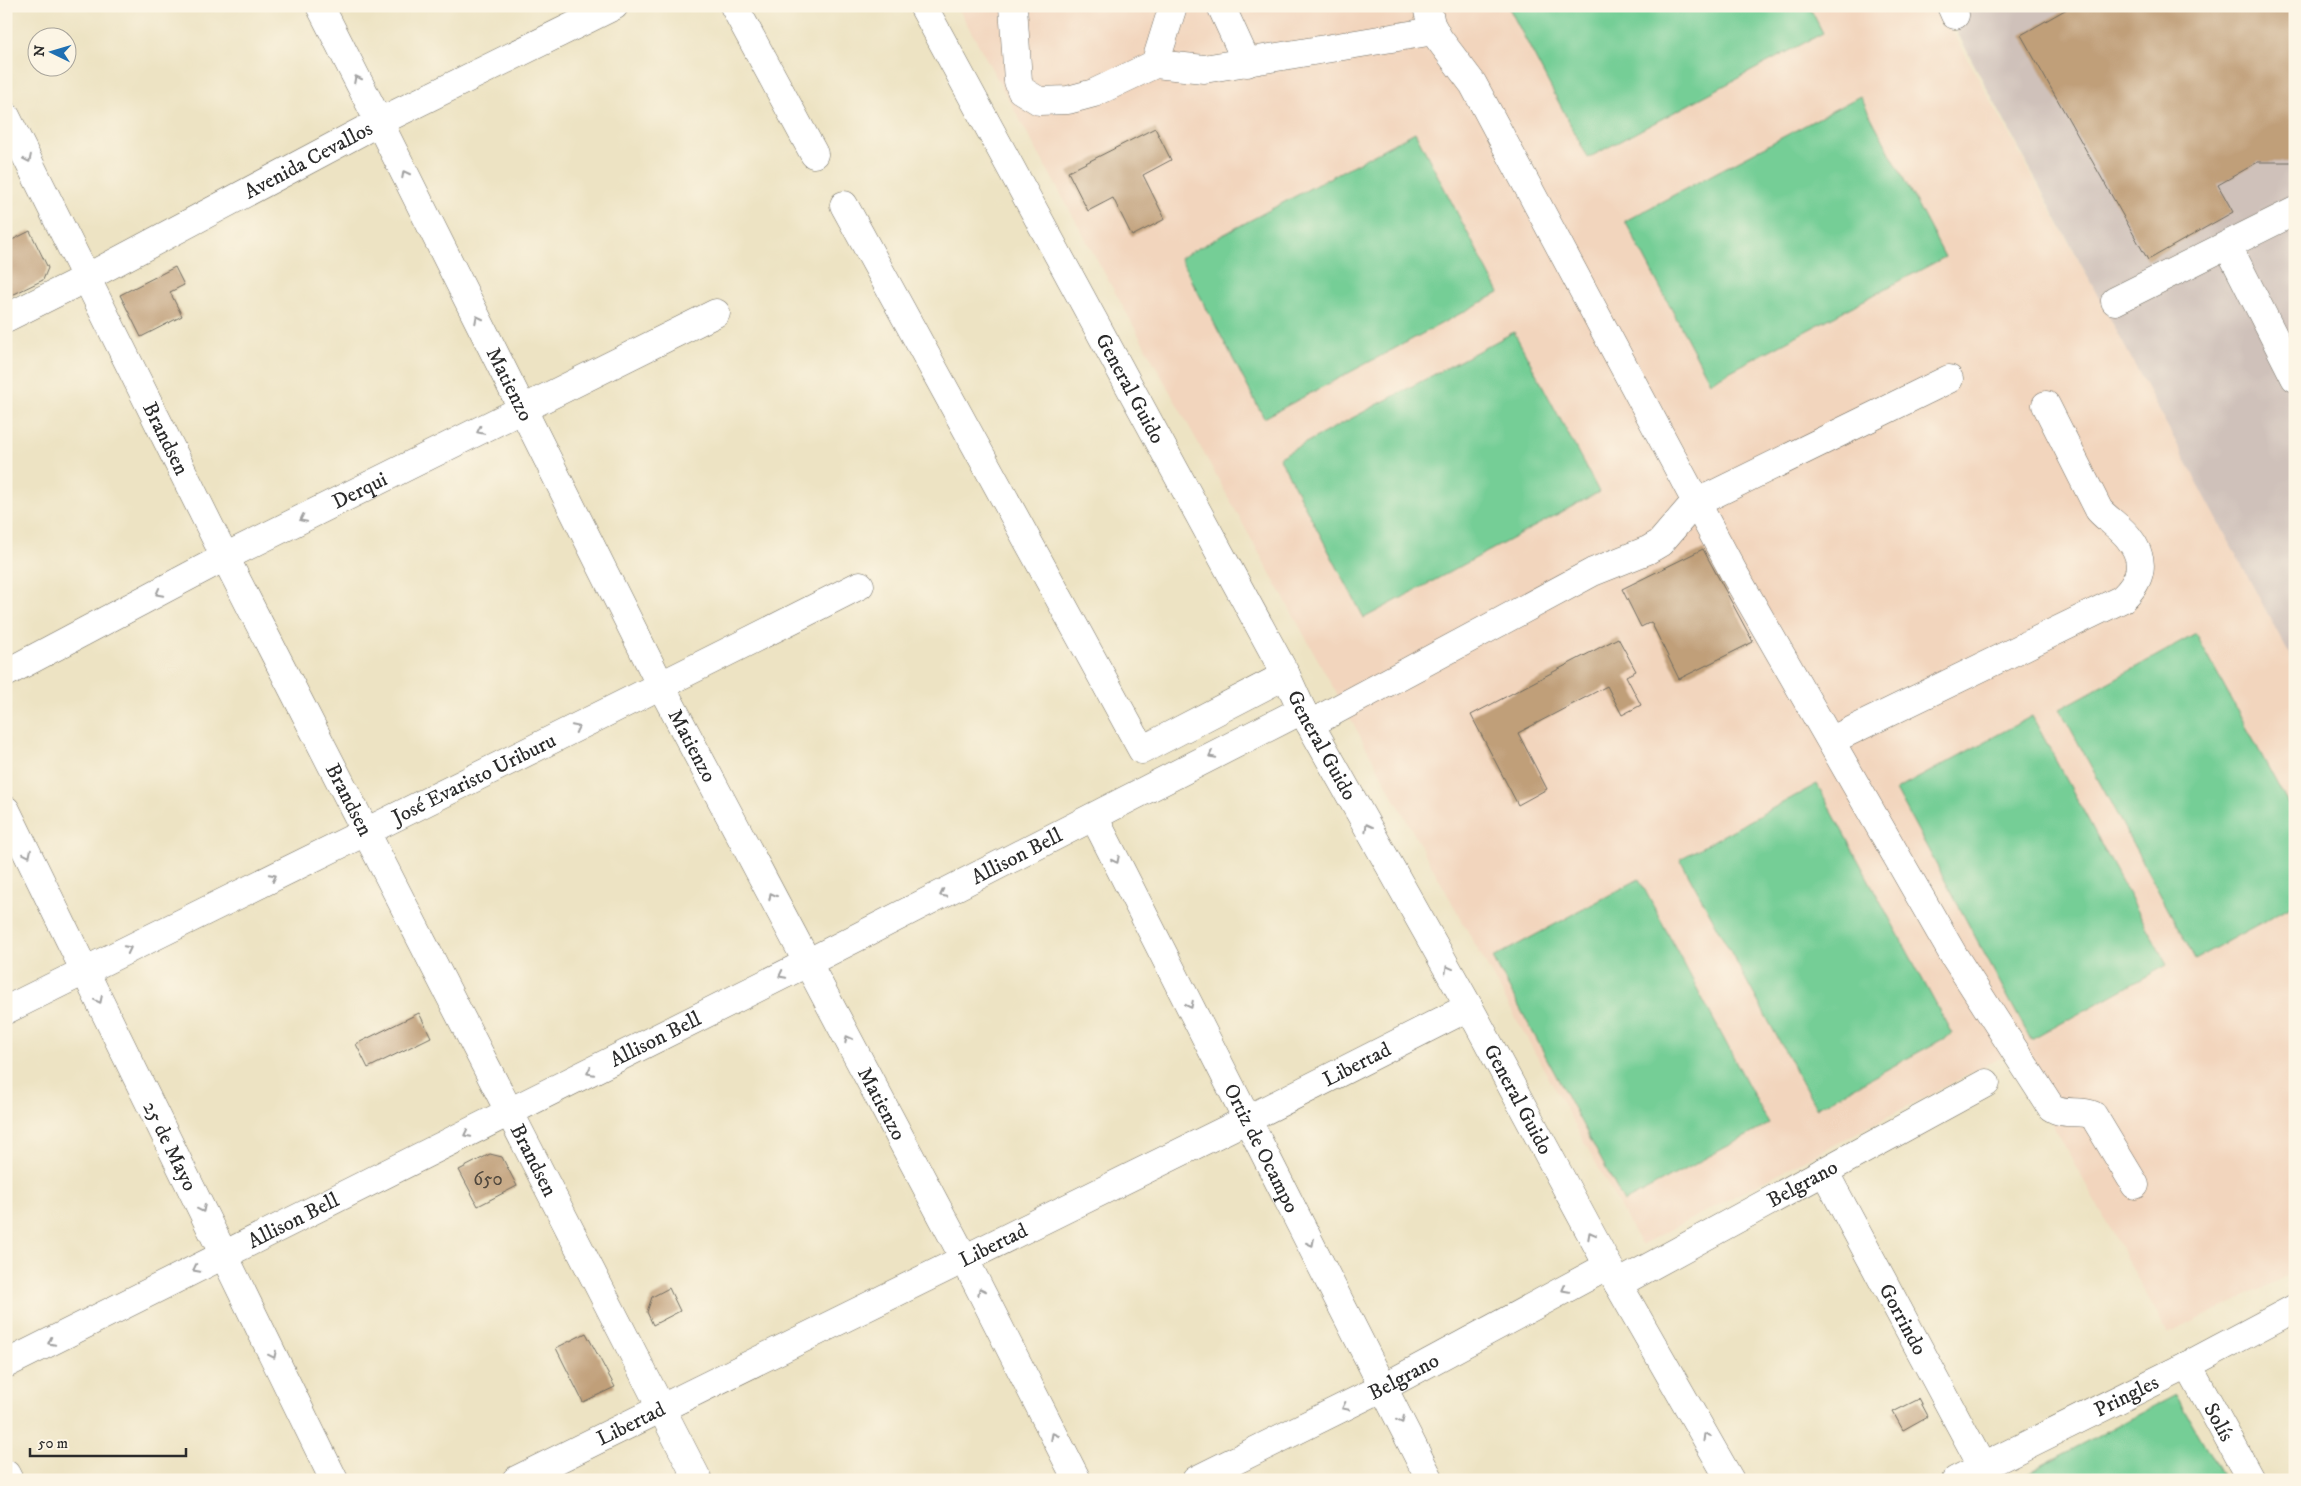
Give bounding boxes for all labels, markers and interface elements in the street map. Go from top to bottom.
north arrow [28,28,78,78]
text: N [31,44,50,57]
one-way arrow [353,75,363,84]
street label: Avenida Cevallos [240,116,377,205]
one-way arrow [22,154,32,163]
one-way arrow [401,170,411,179]
one-way arrow [474,315,484,324]
street label: General Guido [1089,329,1170,448]
street label: Matienzo [480,343,538,426]
street label: Brandsen [136,398,194,480]
one-way arrow [476,425,485,435]
street label: Derqui [328,466,392,516]
one-way arrow [300,512,309,522]
one-way arrow [155,586,164,596]
street label: General Guido [1281,686,1362,805]
street label: Matienzo [662,705,722,787]
one-way arrow [571,723,580,734]
street label: José Evaristo Uriburu [386,728,561,832]
one-way arrow [1208,749,1217,759]
street label: Brandsen [319,759,378,841]
street label: Allison Bell [967,822,1067,891]
one-way arrow [1364,823,1374,832]
one-way arrow [21,849,32,858]
one-way arrow [1110,855,1120,864]
one-way arrow [268,873,277,883]
one-way arrow [939,888,948,898]
one-way arrow [768,892,778,901]
one-way arrow [123,945,132,956]
one-way arrow [1444,965,1454,974]
one-way arrow [778,969,787,979]
one-way arrow [93,995,103,1004]
one-way arrow [1184,1000,1194,1009]
street label: Allison Bell [606,1006,706,1074]
one-way arrow [844,1036,854,1045]
street label: Libertad [1319,1036,1396,1093]
street label: General Guido [1477,1040,1558,1159]
street label: Matienzo [851,1063,911,1145]
one-way arrow [586,1065,595,1076]
street label: Ortiz de Ocampo [1217,1079,1304,1217]
street label: 25 de Mayo [137,1097,203,1196]
street label: Brandsen [504,1120,563,1201]
one-way arrow [463,1127,472,1137]
street label: Belgrano [1763,1154,1843,1214]
house number: 650 [473,1168,503,1191]
street label: Allison Bell [244,1187,344,1255]
one-way arrow [196,1204,206,1213]
street label: Libertad [955,1218,1033,1273]
one-way arrow [1588,1231,1598,1240]
one-way arrow [1305,1238,1315,1247]
one-way arrow [192,1263,201,1274]
street label: Gorrindo [1873,1279,1932,1360]
one-way arrow [1562,1283,1571,1293]
one-way arrow [977,1288,987,1297]
one-way arrow [47,1336,56,1346]
street label: Belgrano [1364,1348,1444,1407]
one-way arrow [267,1350,277,1359]
street label: Pringles [2090,1370,2163,1423]
street label: Libertad [593,1396,670,1452]
street label: Solís [2197,1399,2239,1446]
one-way arrow [1341,1400,1350,1410]
one-way arrow [1394,1414,1404,1423]
scale bar [30,1426,186,1458]
one-way arrow [1050,1432,1060,1441]
text: 50 m [38,1434,68,1453]
one-way arrow [1702,1434,1712,1443]

